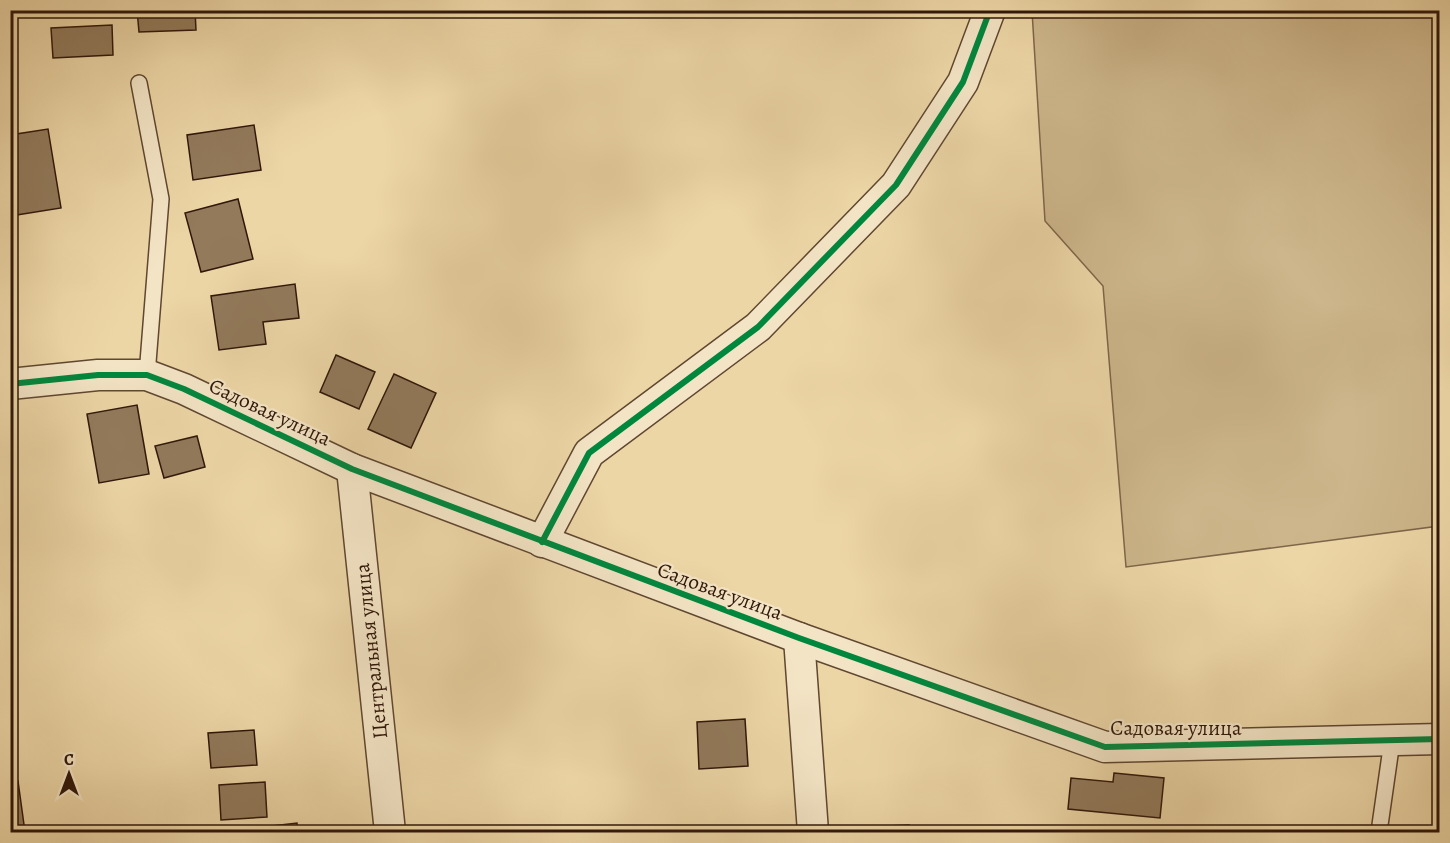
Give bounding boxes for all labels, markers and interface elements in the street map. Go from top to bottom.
street label: Садовая улица [205,372,336,453]
street label: Садовая улица [654,555,787,627]
street label: Центральная улица [348,562,394,740]
street label: Садовая улица [1110,714,1242,742]
north arrow [39,744,99,804]
text: С [64,749,74,771]

